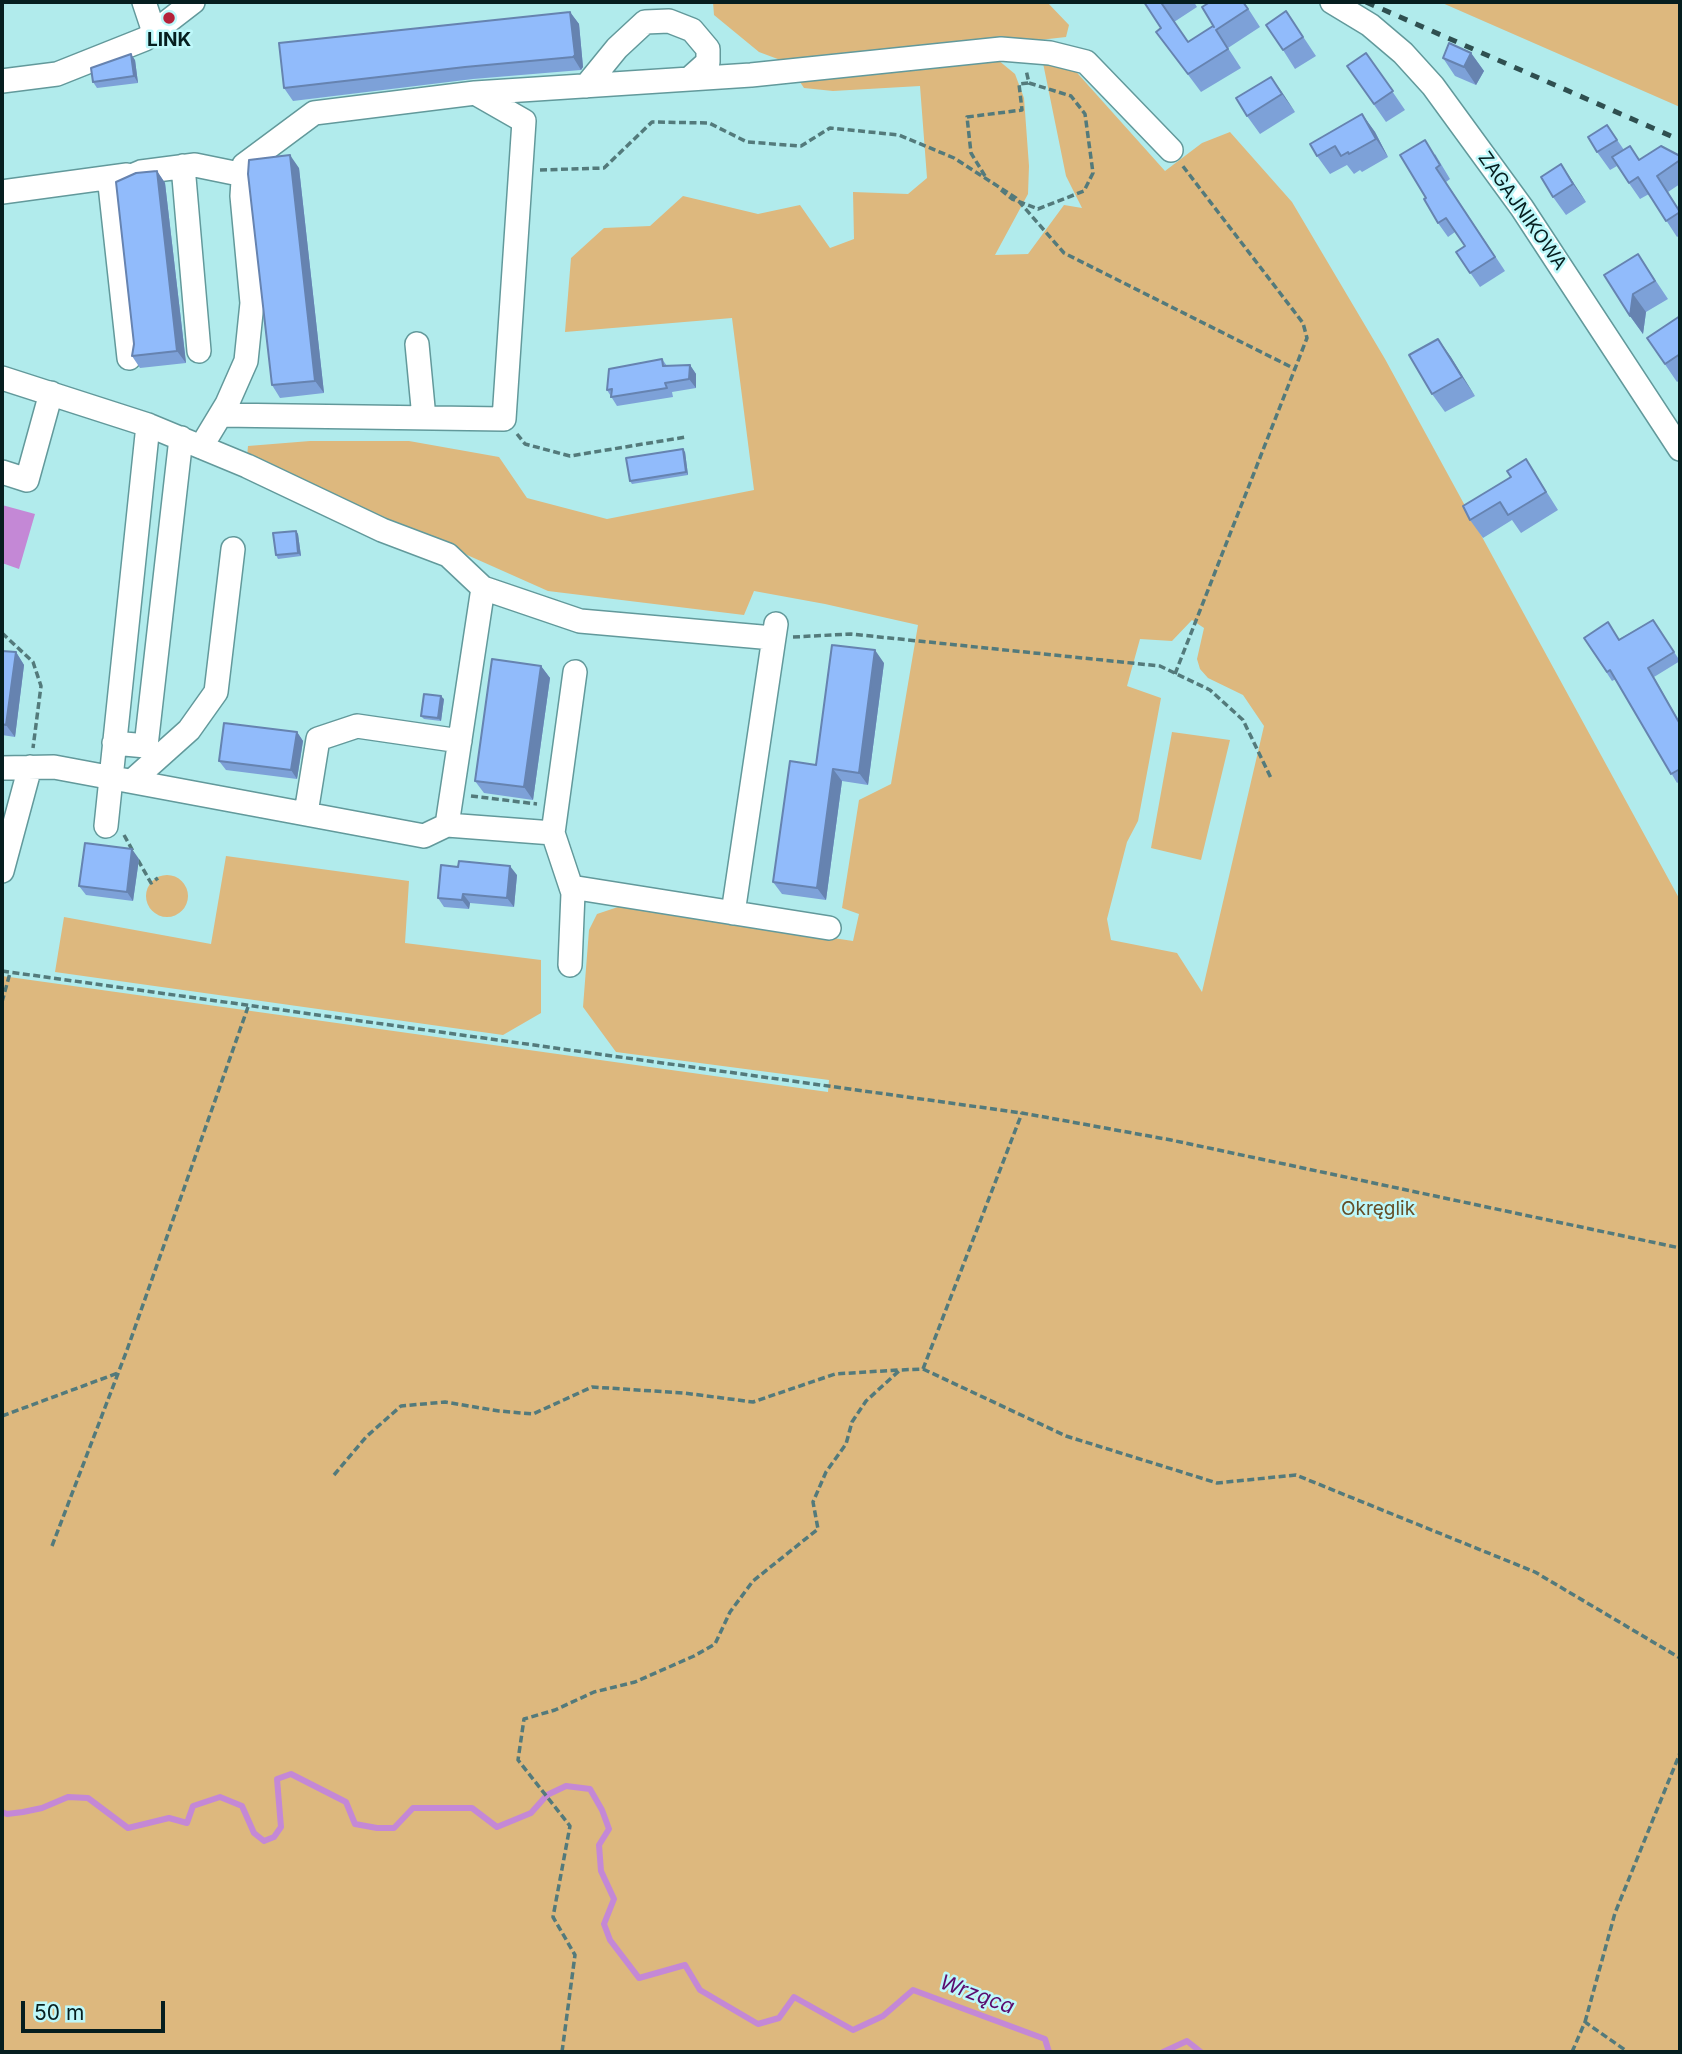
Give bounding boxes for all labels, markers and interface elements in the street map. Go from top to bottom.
marker: LINK [161,10,177,26]
place label: LINK [147,29,191,51]
street label: ZAGAJNIKOWA [1473,148,1571,274]
park label: Okręglik [1341,1198,1415,1220]
water label: Wrząca [936,1970,1018,2020]
scale bar [24,1988,168,2032]
text: 50 m [34,2000,84,2025]

